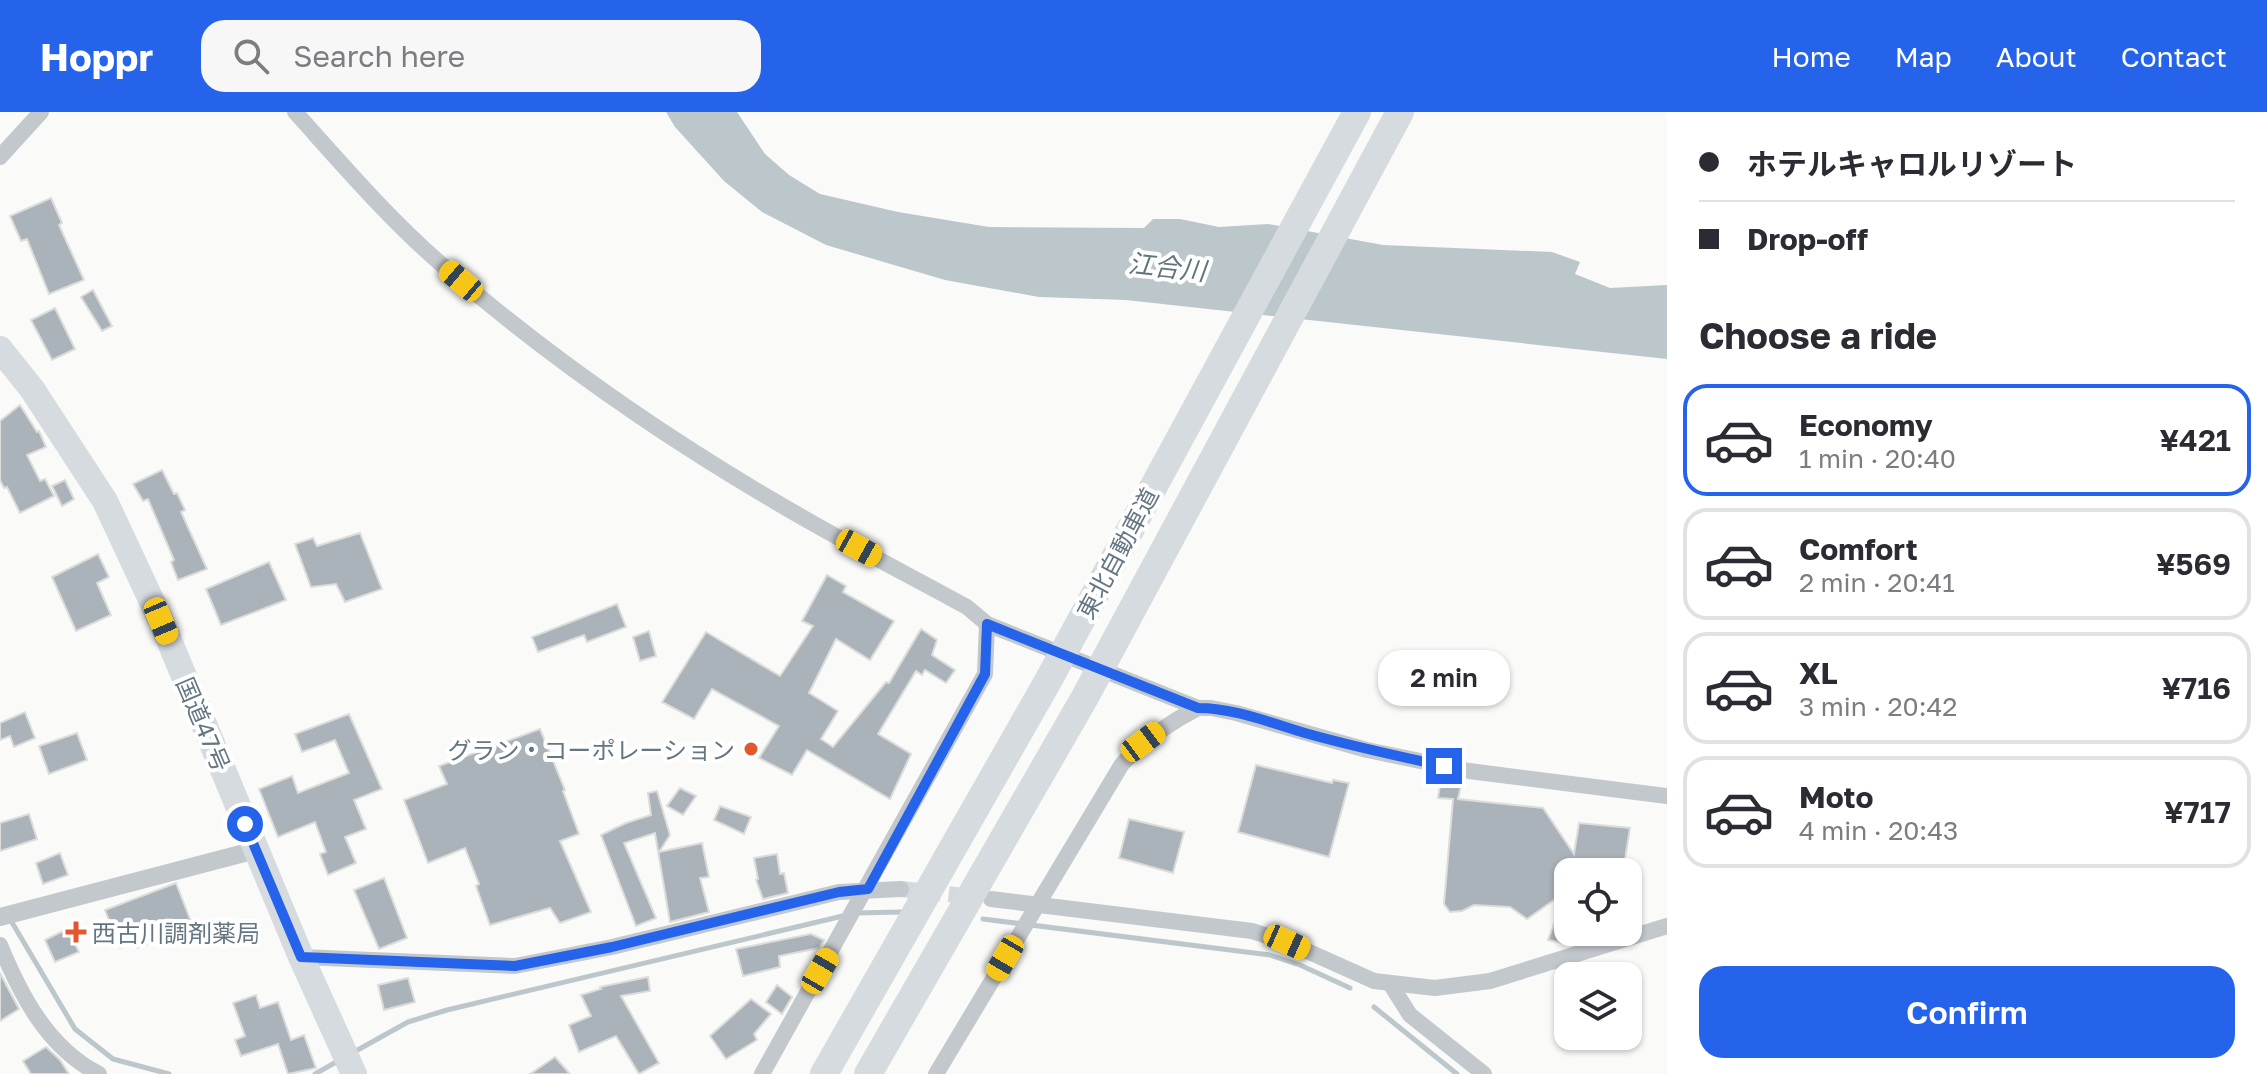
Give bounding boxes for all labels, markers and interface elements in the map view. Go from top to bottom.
search box [201,20,761,92]
text: Hoppr [40,34,153,79]
icon: search [229,34,273,78]
text: Search here [293,38,465,74]
text: Home [1772,40,1851,73]
text: Map [1895,40,1952,73]
text: About [1996,40,2077,73]
text: Contact [2121,40,2227,73]
text: ホテルキャロルリゾート [1747,146,2077,182]
text: Drop-off [1747,221,1868,257]
water label: 江合川 [1127,248,1210,287]
car [435,256,487,306]
text: Choose a ride [1699,314,1937,357]
icon: car [1703,404,1775,476]
text: Economy [1799,407,1933,443]
text: ¥421 [2160,422,2231,458]
text: 1 min · 20:40 [1799,443,1956,474]
street label: 東北自動車道 [1070,483,1164,623]
car [832,526,886,570]
icon: car [1703,528,1775,600]
text: Comfort [1799,531,1918,567]
text: ¥569 [2156,546,2231,582]
text: 2 min · 20:41 [1799,567,1955,598]
car [141,594,181,648]
callout: 2 min [1378,650,1510,706]
icon: car [1703,652,1775,724]
text: XL [1799,655,1838,691]
text: 2 min [1410,662,1478,693]
text: ¥716 [2161,670,2231,706]
street label: 国道47号 [171,673,237,775]
text: 3 min · 20:42 [1799,691,1957,722]
car [1117,718,1169,766]
place label: グラン・コーポレーション [447,735,735,764]
marker: グラン・コーポレーション [742,740,760,758]
route end [1426,748,1462,784]
icon: car [1703,776,1775,848]
text: Moto [1799,779,1874,815]
text: ¥717 [2164,794,2231,830]
route start [227,806,263,842]
text: 4 min · 20:43 [1799,815,1958,846]
map controls [1554,858,1642,1050]
button: locate [1554,858,1642,946]
place label: 西古川調剤薬局 [92,918,260,947]
car [1260,921,1314,963]
marker: 西古川調剤薬局 [67,923,85,941]
car [983,931,1027,985]
car [798,944,842,998]
button: layers [1554,962,1642,1050]
button: Confirm [1699,966,2235,1058]

